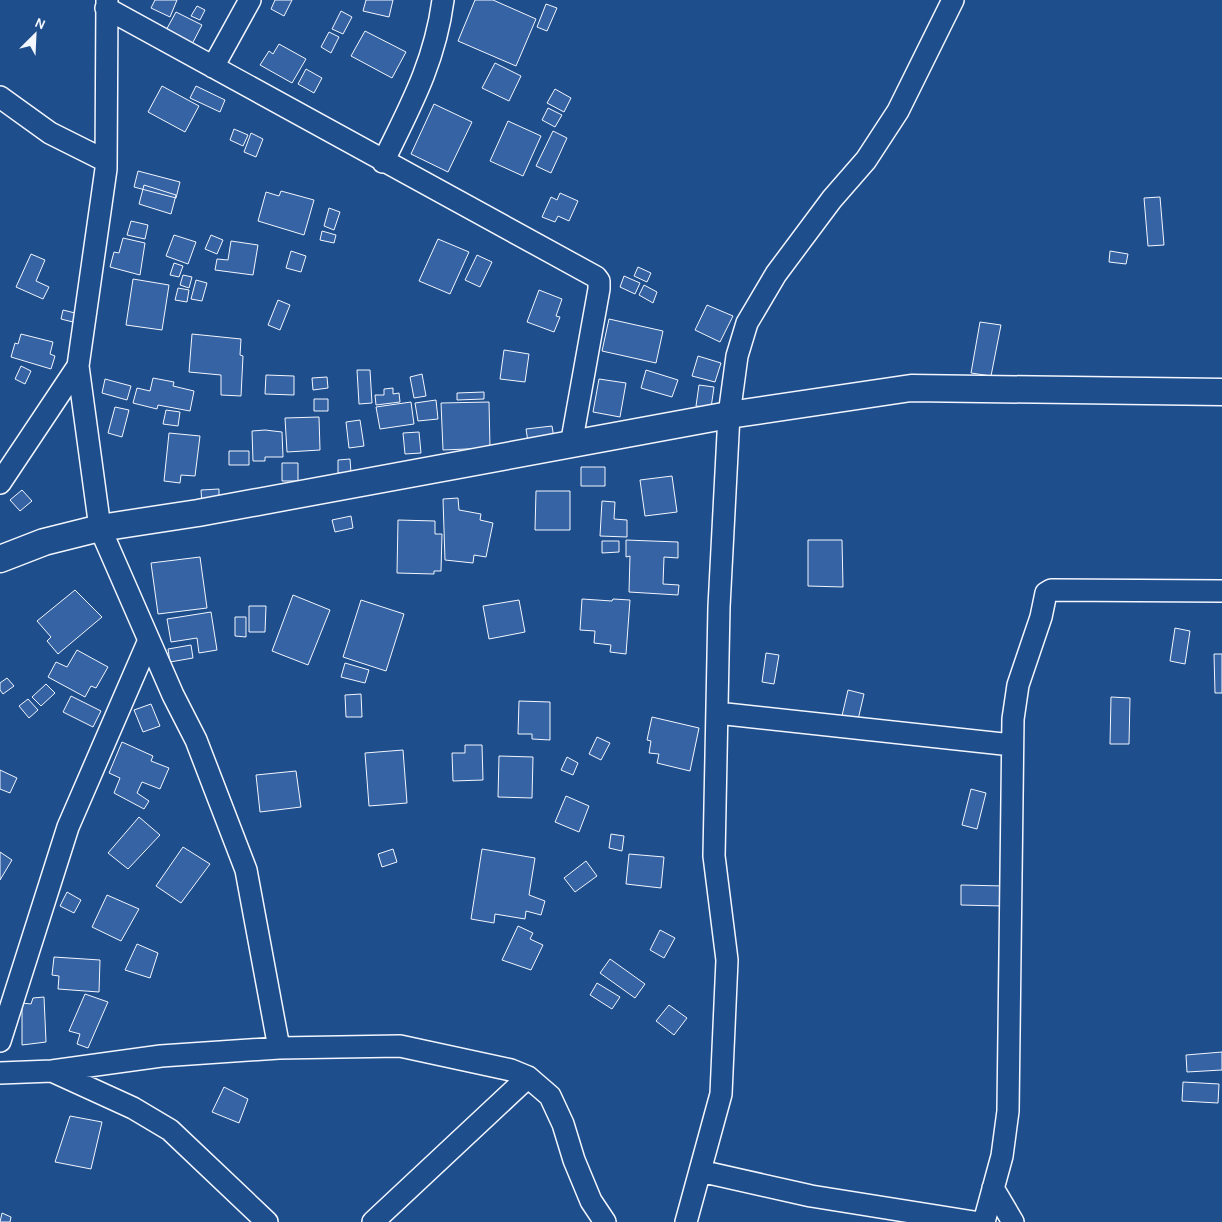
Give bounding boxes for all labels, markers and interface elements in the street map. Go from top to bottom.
north arrow [10,10,60,60]
text: N [32,14,48,33]

